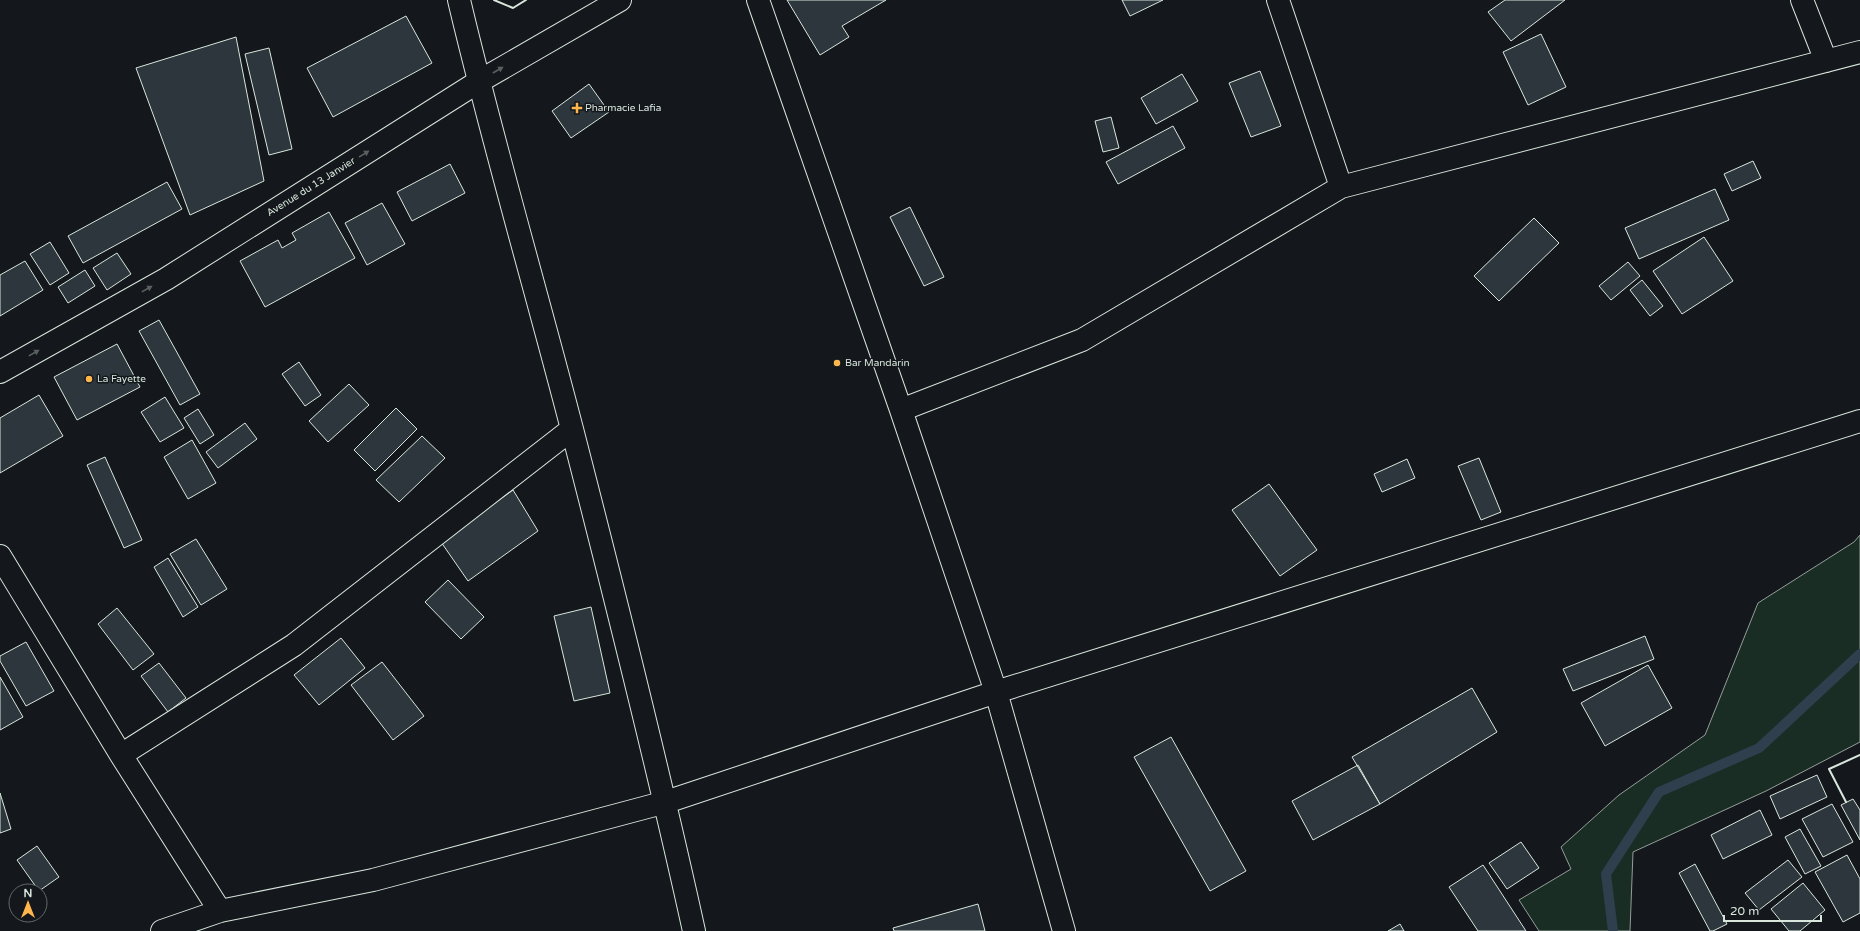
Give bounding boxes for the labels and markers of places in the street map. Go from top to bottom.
place label: Pharmacie Lafia [585,102,661,114]
marker: Pharmacie Lafia [572,103,582,113]
place label: Bar Mandarin [845,357,910,369]
marker: Bar Mandarin [832,358,842,368]
place label: La Fayette [97,373,146,385]
marker: La Fayette [84,374,94,384]

